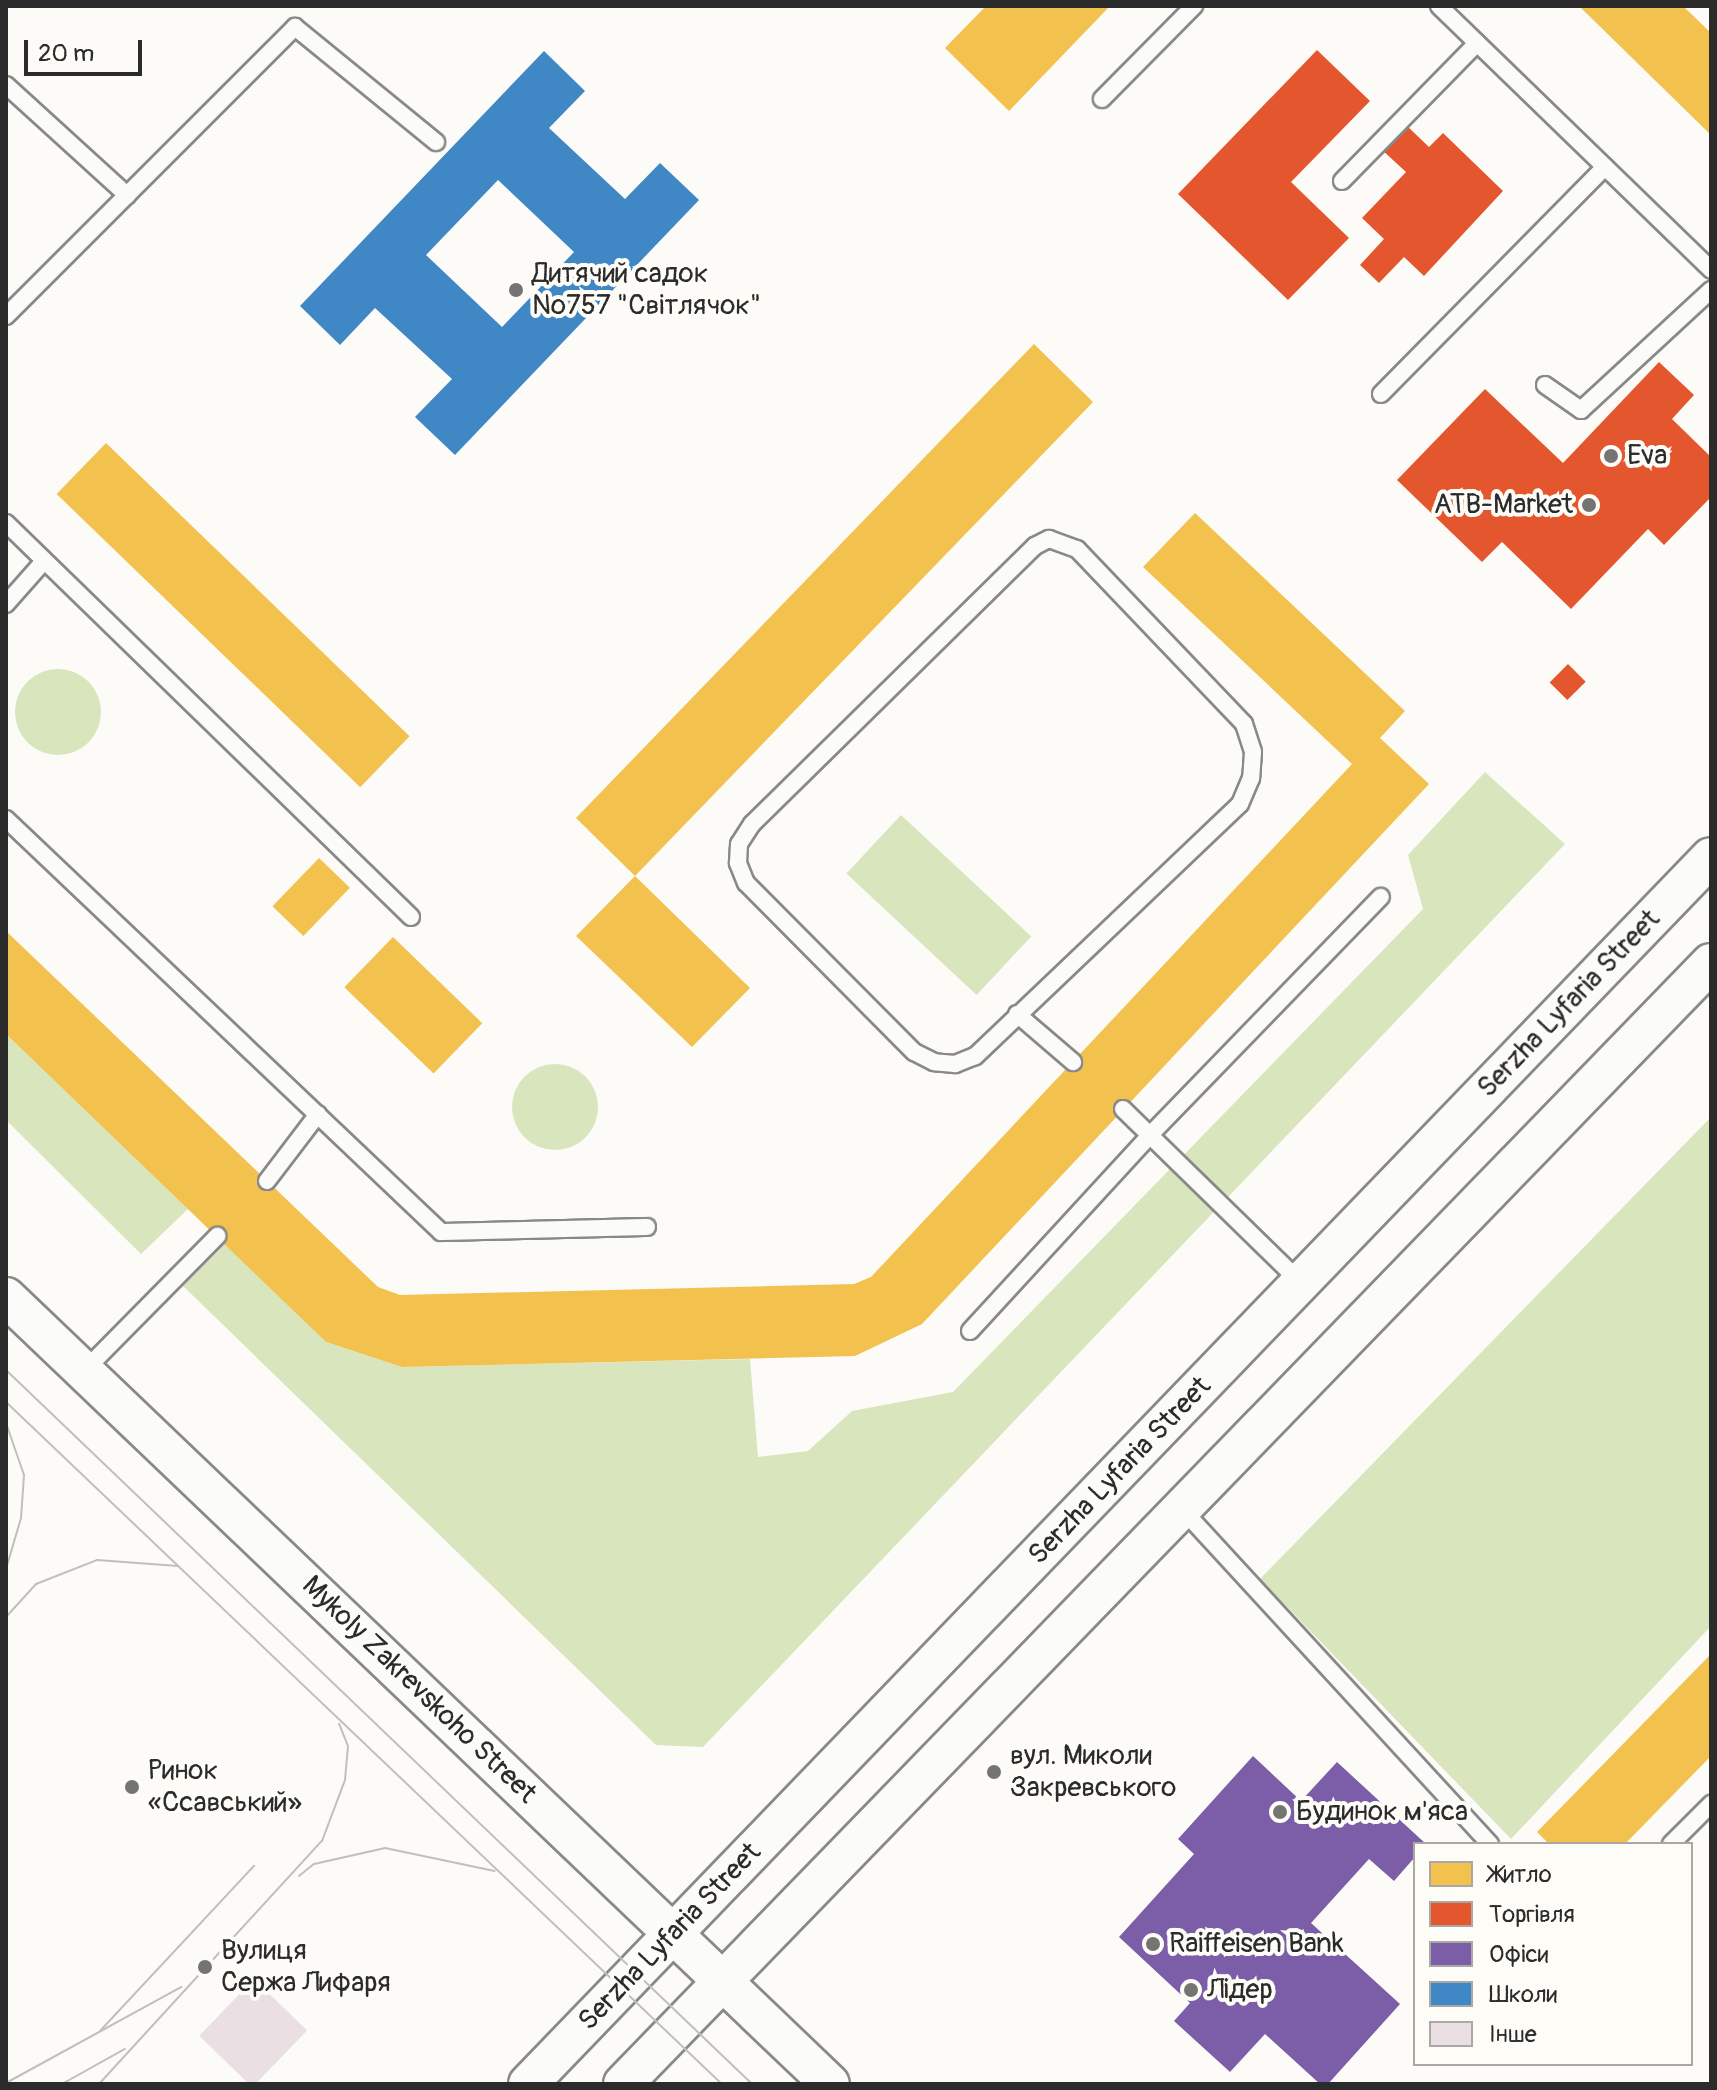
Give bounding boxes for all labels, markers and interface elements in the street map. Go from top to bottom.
scale bar [28,24,146,74]
text: 20 m [38,39,94,68]
place label: Дитячий садок №757 "Світлячок" [532,257,761,323]
marker: Дитячий садок №757 "Світлячок" [507,281,525,299]
place label: Eva [1627,439,1667,473]
marker: Eva [1602,447,1620,465]
place label: ATB-Market [1434,488,1573,522]
marker: ATB-Market [1580,496,1598,514]
street label: Serzha Lyfaria Street [1471,903,1667,1105]
street label: Serzha Lyfaria Street [1022,1370,1218,1572]
street label: Mykoly Zakrevskoho Street [295,1569,543,1811]
place label: вул. Миколи Закревського [1010,1739,1176,1805]
place label: Ринок «Ссавський» [148,1754,302,1820]
marker: вул. Миколи Закревського [985,1763,1003,1781]
marker: Ринок «Ссавський» [123,1778,141,1796]
place label: Будинок м'яса [1296,1795,1468,1829]
marker: Будинок м'яса [1271,1803,1289,1821]
street label: Serzha Lyfaria Street [572,1836,768,2038]
legend [1413,1842,1693,2066]
text: Житло [1489,1860,1552,1889]
text: Торгівля [1489,1900,1575,1929]
place label: Raiffeisen Bank [1169,1927,1344,1961]
place label: Вулиця Сержа Лифаря [221,1934,391,2000]
marker: Raiffeisen Bank [1144,1935,1162,1953]
text: Офіси [1489,1940,1548,1969]
marker: Вулиця Сержа Лифаря [196,1958,214,1976]
place label: Лідер [1207,1973,1273,2007]
text: Школи [1489,1980,1557,2009]
marker: Лідер [1182,1981,1200,1999]
text: Інше [1489,2020,1537,2049]

